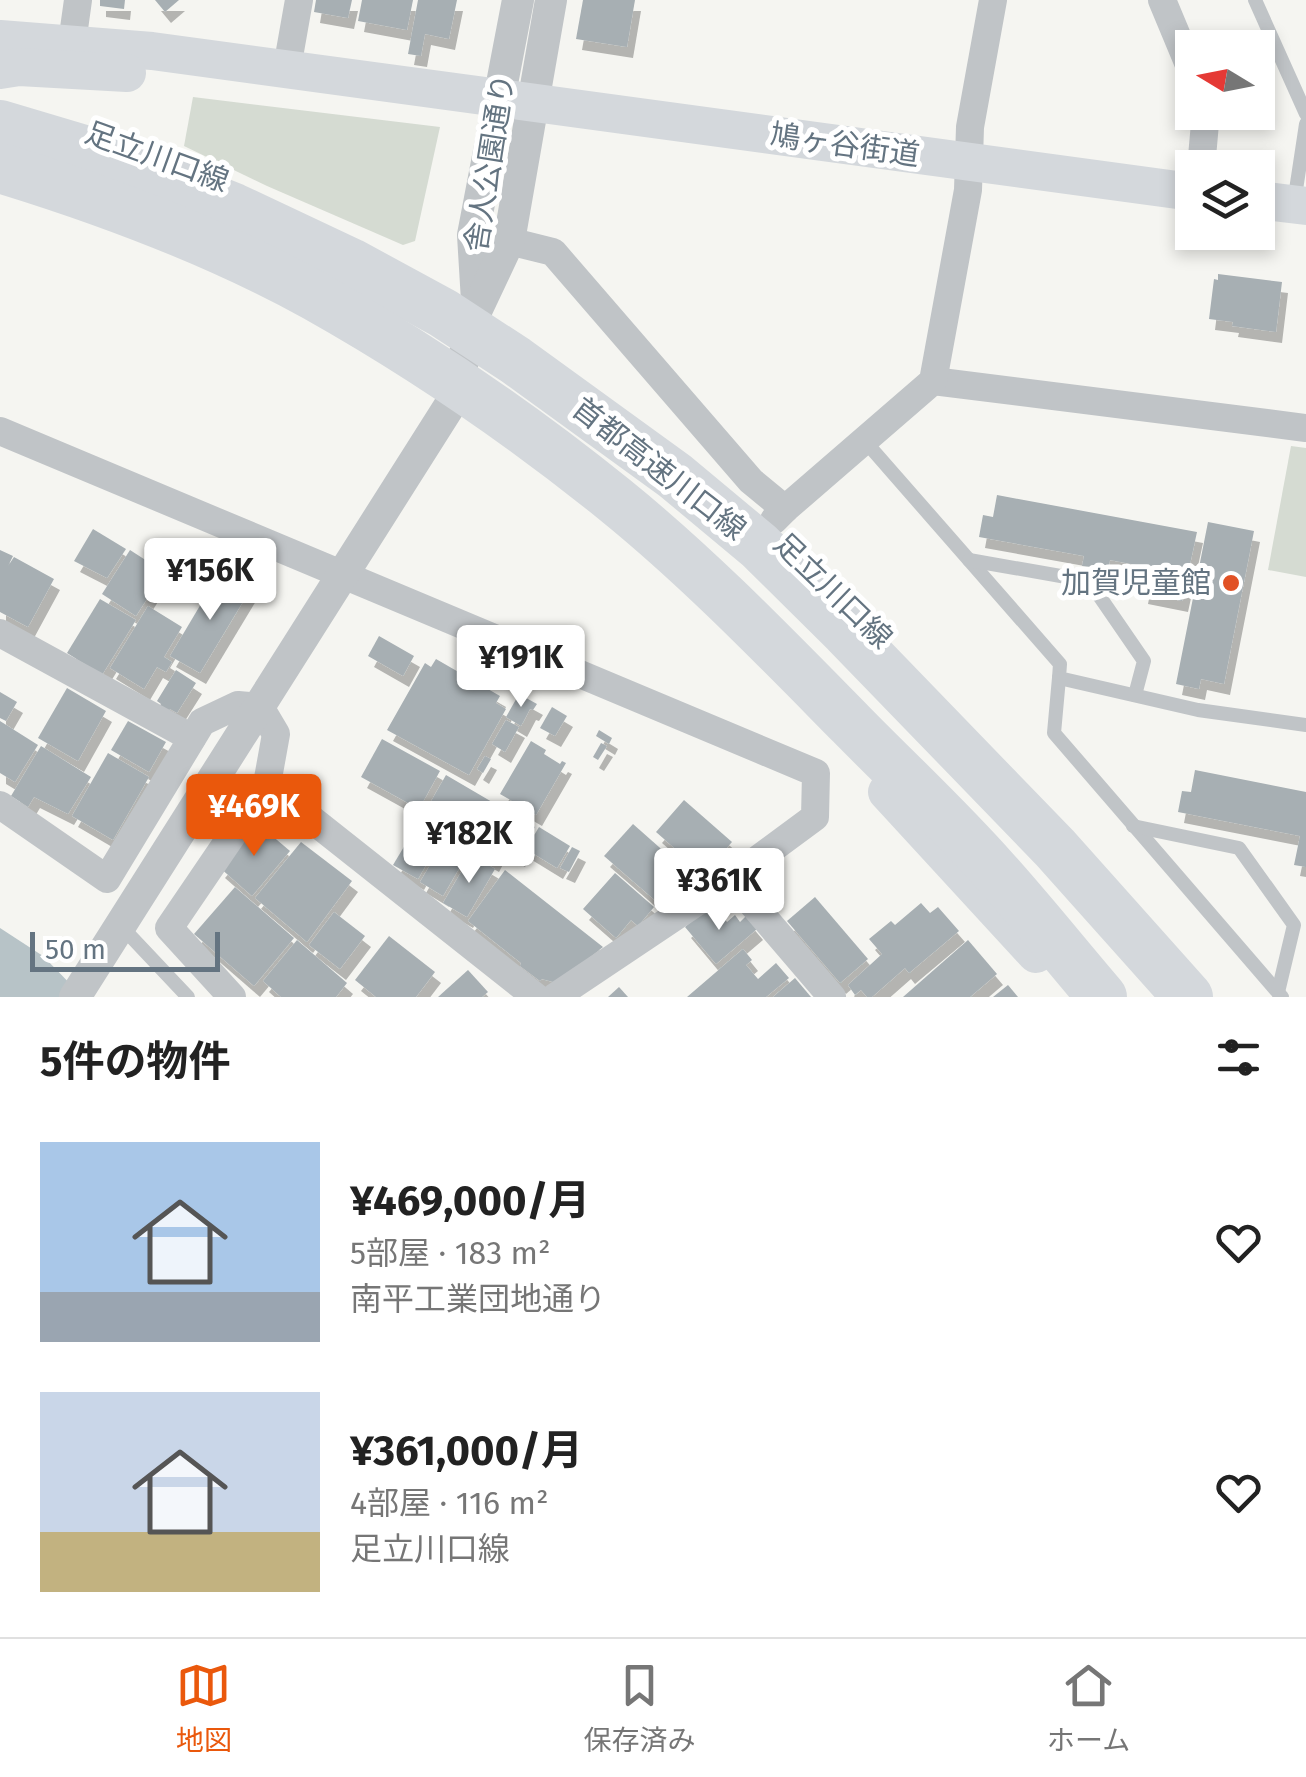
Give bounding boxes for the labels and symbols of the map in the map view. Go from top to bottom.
north arrow [1175,30,1275,130]
street label: 舎人公園通り [458,71,522,255]
street label: 足立川口線 [80,114,234,200]
street label: 鳩ヶ谷街道 [768,117,922,173]
street label: 首都高速川口線 [565,390,753,548]
street label: 足立川口線 [767,526,899,656]
pin: ¥156K [140,538,280,623]
place label: 加賀児童館 [1061,565,1211,601]
marker: 加賀児童館 [1220,572,1242,594]
pin: ¥191K [451,625,591,710]
pin: ¥469K [184,774,324,859]
pin: ¥182K [399,801,539,886]
pin: ¥361K [649,848,789,933]
scale bar [30,927,220,971]

